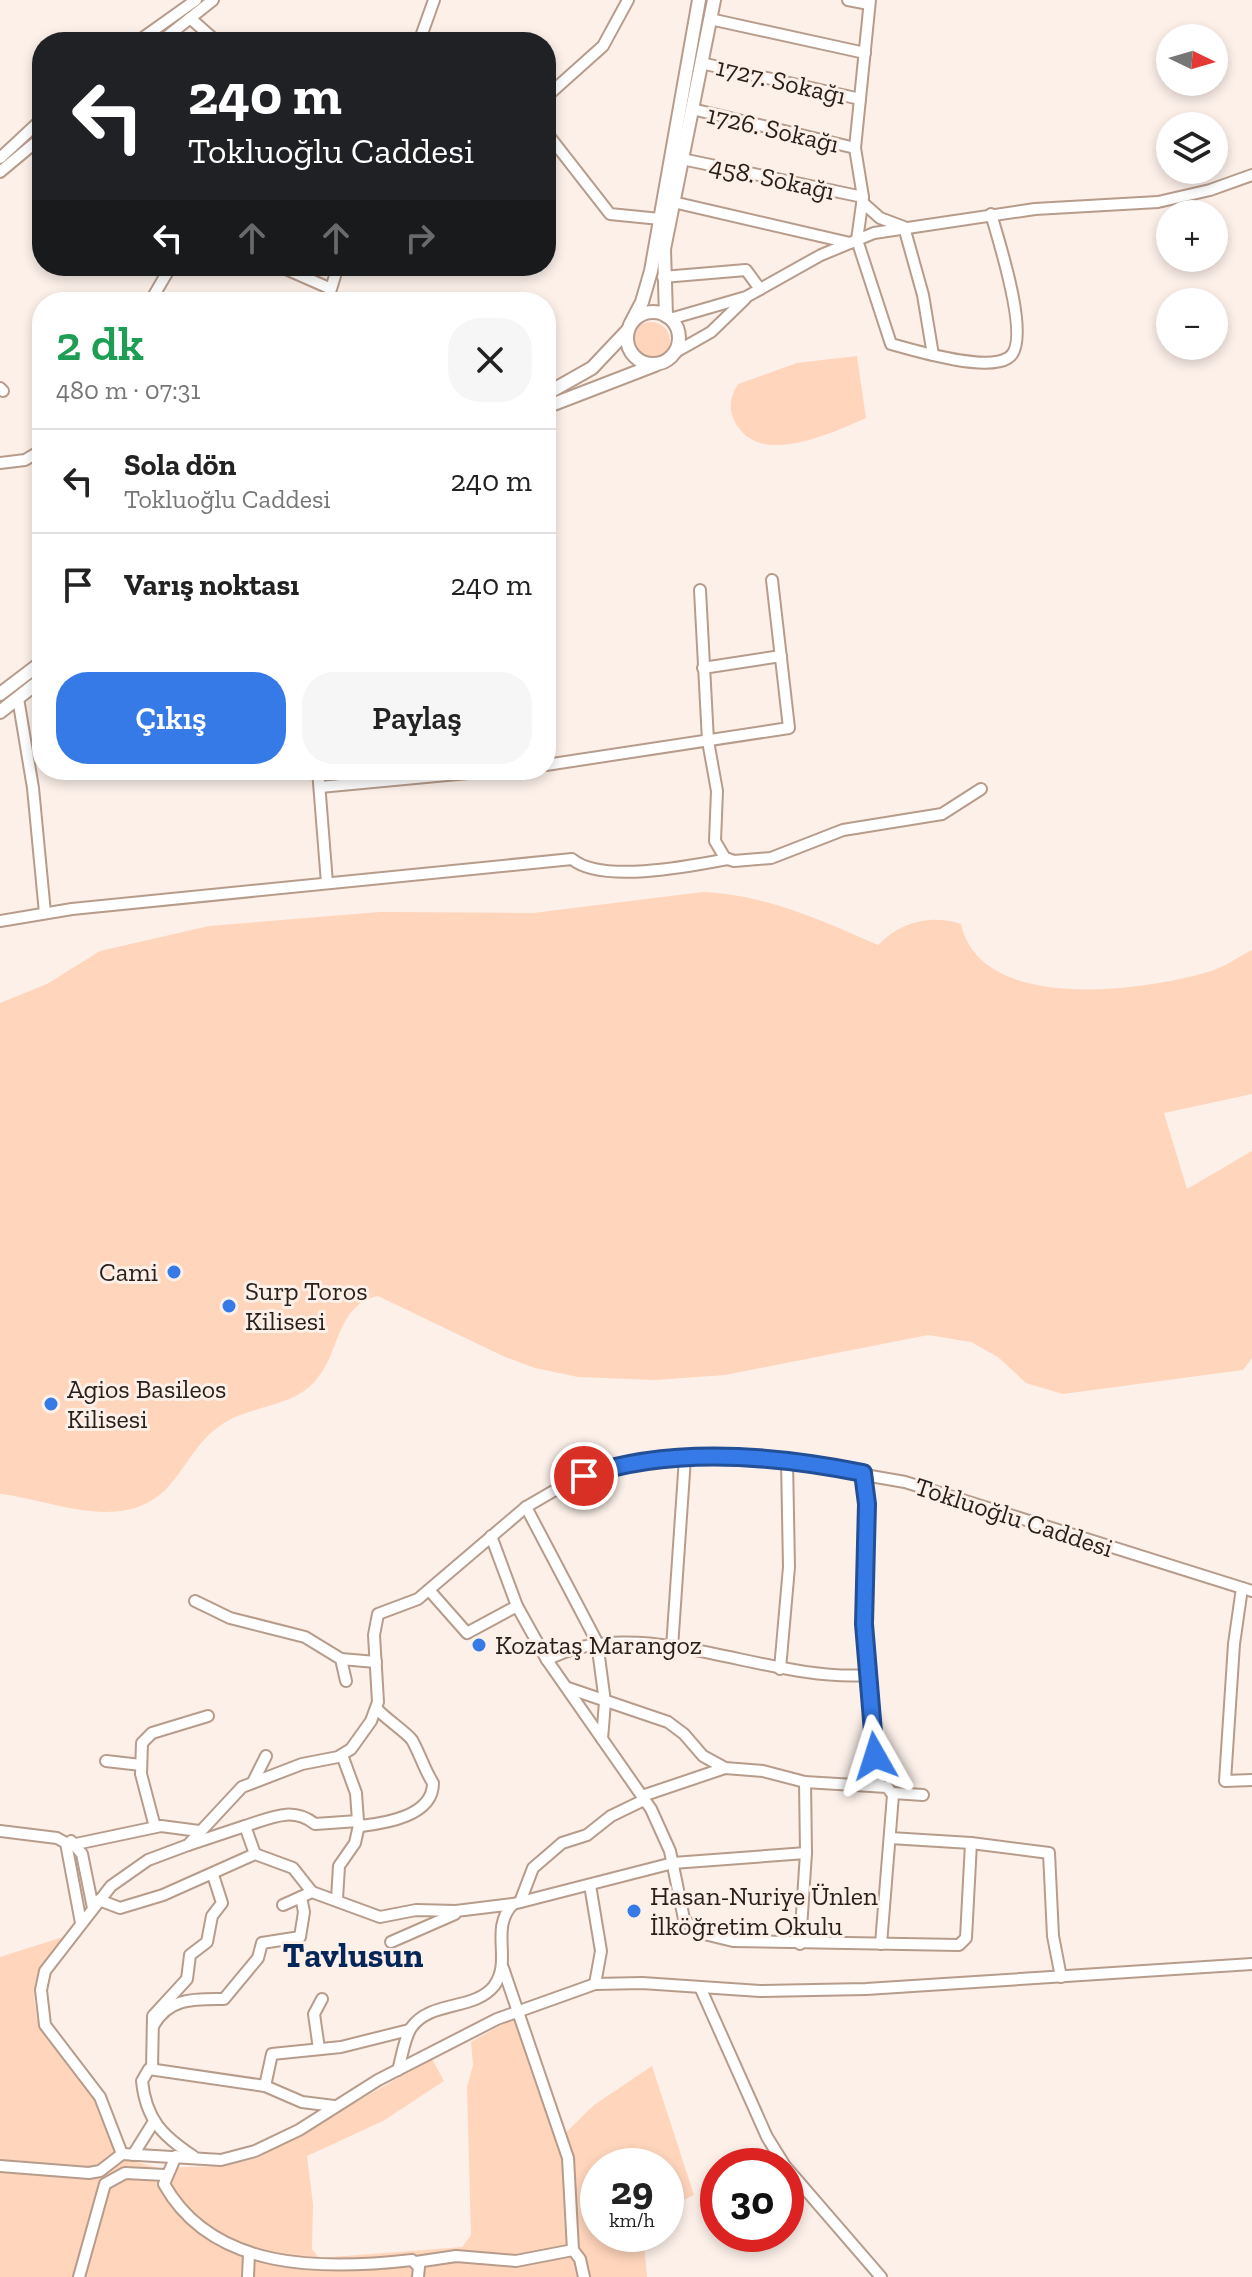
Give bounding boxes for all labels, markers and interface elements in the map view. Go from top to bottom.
north arrow [1156,24,1228,96]
map controls [1156,24,1228,360]
street label: 1727. Sokağı [713,51,849,111]
text: 240 m [188,61,342,128]
icon: left [56,64,160,168]
street label: 1726. Sokağı [704,98,842,160]
button: layers [1156,112,1228,184]
text: Tokluoğlu Caddesi [188,129,474,172]
street label: 458. Sokağı [706,149,838,207]
button: + [1156,200,1228,272]
icon: left [146,216,190,260]
icon: ahead [230,216,274,260]
icon: ahead [314,216,358,260]
icon: right [398,216,442,260]
button: − [1156,288,1228,360]
text: 2 dk [56,315,144,372]
button: close [448,318,532,402]
text: 480 m · 07:31 [56,374,201,406]
text: Sola dön [124,447,236,483]
icon: left [56,459,100,503]
text: 240 m [450,463,532,499]
text: Tokluoğlu Caddesi [124,483,331,515]
icon: arrive [56,563,100,607]
text: Varış noktası [124,567,299,603]
text: 240 m [450,567,532,603]
button: Çıkış [56,672,286,764]
button: Paylaş [302,672,532,764]
place label: Cami [99,1256,158,1288]
marker: Cami [165,1263,183,1281]
place label: Surp Toros Kilisesi [245,1275,368,1337]
marker: Surp Toros Kilisesi [220,1297,238,1315]
place label: Agios Basileos Kilisesi [67,1373,226,1435]
marker: Agios Basileos Kilisesi [42,1395,60,1413]
pin [550,1442,618,1510]
icon: arrive [562,1454,606,1498]
street label: Tokluoğlu Caddesi [911,1470,1117,1564]
place label: Kozataş Marangoz [495,1629,702,1661]
marker: Kozataş Marangoz [470,1636,488,1654]
position arrow [833,1714,917,1798]
place label: Hasan-Nuriye Ünlen İlköğretim Okulu [650,1880,878,1942]
marker: Hasan-Nuriye Ünlen İlköğretim Okulu [625,1902,643,1920]
district label: Tavlusun [283,1935,423,1976]
speed limit sign: 30 [700,2148,804,2252]
text: 29 [611,2166,653,2214]
text: km/h [609,2208,655,2232]

